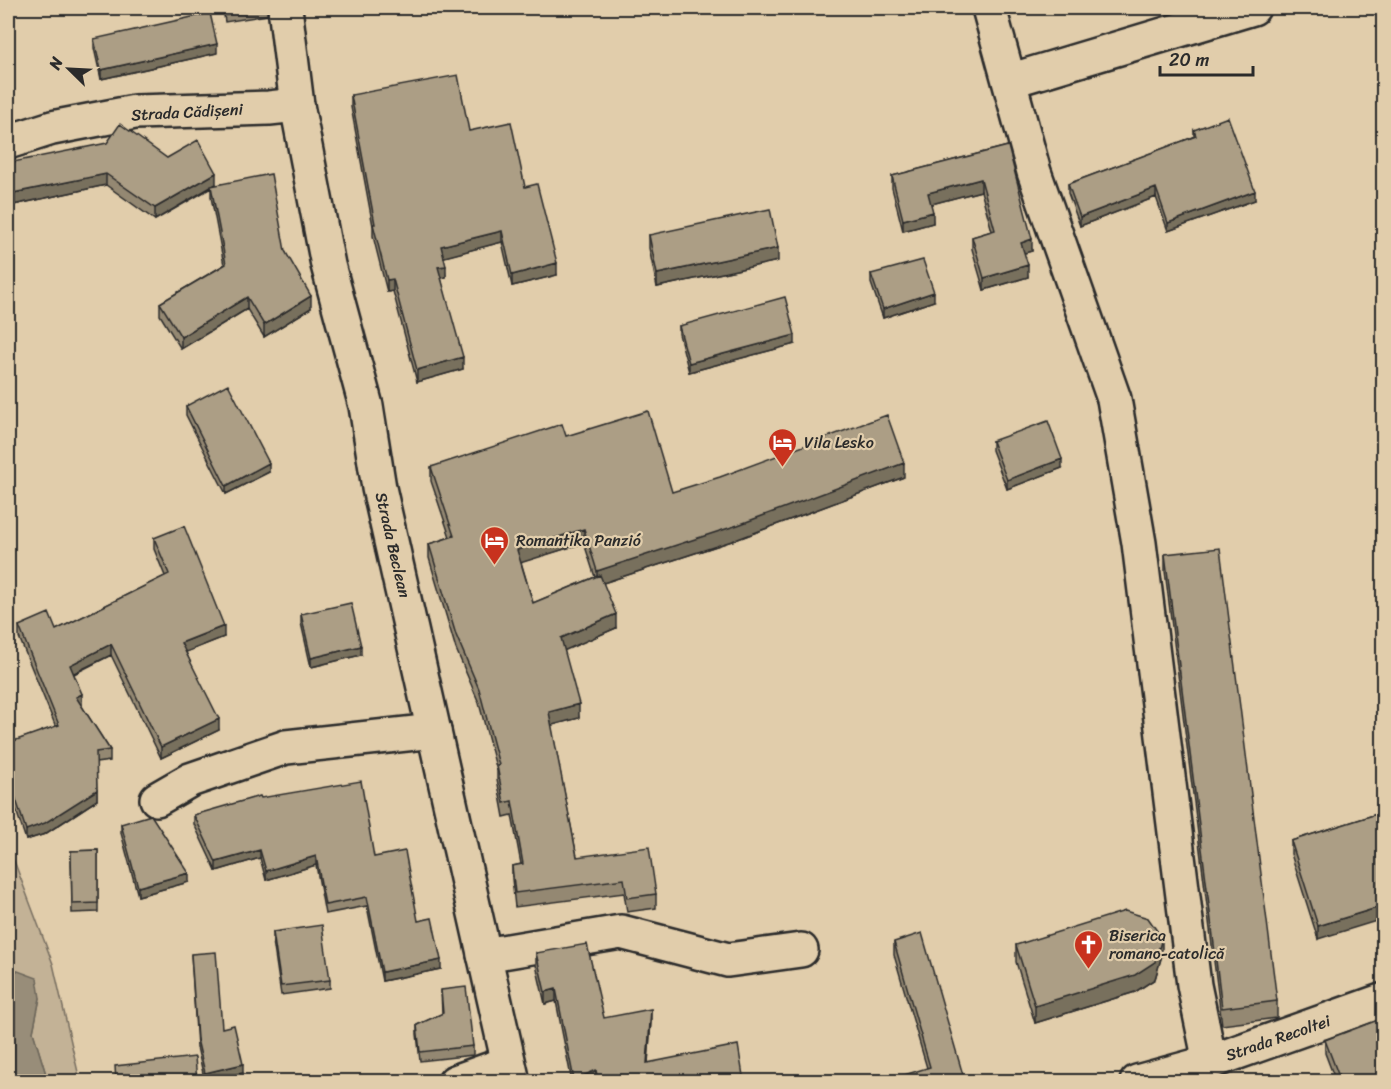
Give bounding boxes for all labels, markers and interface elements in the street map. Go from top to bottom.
north arrow [39,39,99,99]
scale bar [1160,39,1253,77]
text: 20 m [1169,44,1209,76]
text: N [40,51,72,75]
street label: Strada Cădișeni [130,95,244,129]
hotel icon: Vila Lesko [767,426,799,468]
place label: Vila Lesko [804,428,874,457]
street label: Strada Beclean [367,489,419,601]
hotel icon: Romantika Panzió [479,524,511,566]
place label: Romantika Panzió [516,526,642,555]
place label: Biserica romano-catolică [1109,921,1225,968]
church icon: Biserica romano-catolică [1072,928,1104,970]
street label: Strada Recoltei [1222,1006,1335,1070]

